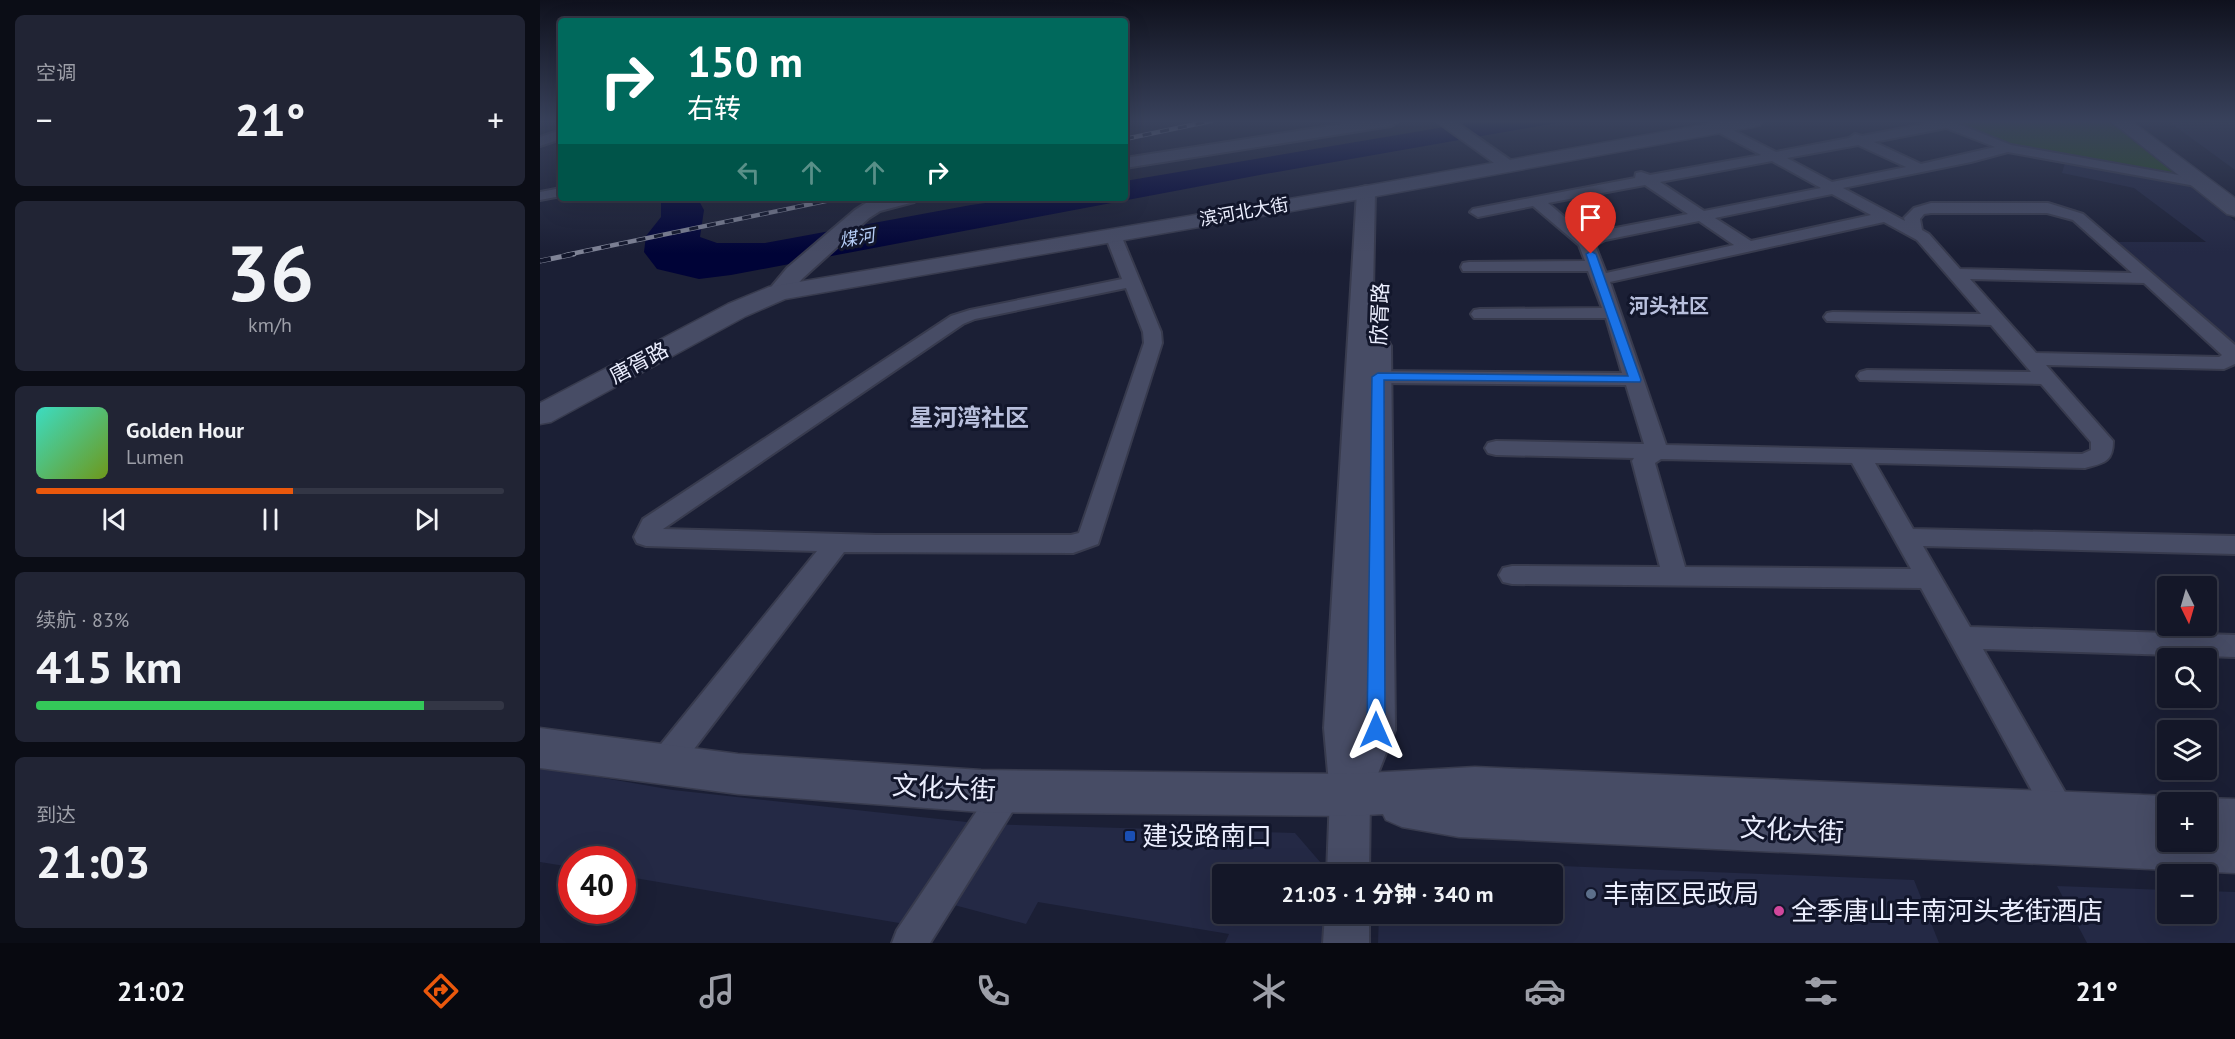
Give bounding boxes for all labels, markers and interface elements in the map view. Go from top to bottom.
text: 150 m [687,34,803,89]
icon: right [588,42,666,120]
text: 空调 [36,60,76,86]
text: 21° [235,90,305,148]
text: 右转 [687,91,741,125]
text: − [36,98,53,141]
text: + [487,98,504,141]
icon: left [732,156,765,189]
icon: ahead [795,156,828,189]
icon: ahead [858,156,891,189]
icon: right [921,156,954,189]
street label: 滨河北大街 [1198,192,1290,231]
pin [1565,192,1616,254]
icon: arrive [1574,201,1607,234]
text: 36 [226,222,314,323]
water label: 煤河 [837,223,880,252]
street label: 欣胥路 [1365,282,1394,346]
district label: 河头社区 [1629,293,1709,319]
text: km/h [248,312,292,338]
street label: 唐胥路 [605,336,673,389]
district label: 星河湾社区 [909,402,1029,433]
text: Golden Hour [126,416,244,444]
text: Lumen [126,444,184,470]
icon: previous [98,503,131,536]
icon: pause [254,503,287,536]
icon: next [410,503,443,536]
north arrow [2157,576,2217,636]
map controls [2157,576,2217,924]
text: 续航 · 83% [36,607,129,633]
text: 415 km [36,637,182,695]
button: search [2157,648,2217,708]
position arrow [1344,698,1408,762]
button: layers [2157,720,2217,780]
street label: 文化大街 [891,768,997,807]
button: + [2157,792,2217,852]
text: 到达 [36,802,76,828]
street label: 文化大街 [1739,810,1845,849]
place label: 建设路南口 [1142,819,1272,852]
marker: 建设路南口 [1123,829,1137,843]
text: 21:03 [36,832,150,890]
speed limit sign: 40 [558,846,636,924]
button: − [2157,864,2217,924]
place label: 丰南区民政局 [1603,877,1759,910]
text: 21:03 · 1 分钟 · 340 m [1282,880,1493,908]
marker: 丰南区民政局 [1584,887,1598,901]
place label: 全季唐山丰南河头老街酒店 [1791,894,2103,927]
marker: 全季唐山丰南河头老街酒店 [1772,904,1786,918]
icon: directions [420,970,462,1012]
icon: music [696,970,738,1012]
icon: phone [972,970,1014,1012]
icon: climate [1248,970,1290,1012]
icon: car [1524,970,1566,1012]
icon: filters [1800,970,1842,1012]
text: 21:02 [117,974,186,1008]
text: 21° [2076,974,2118,1008]

